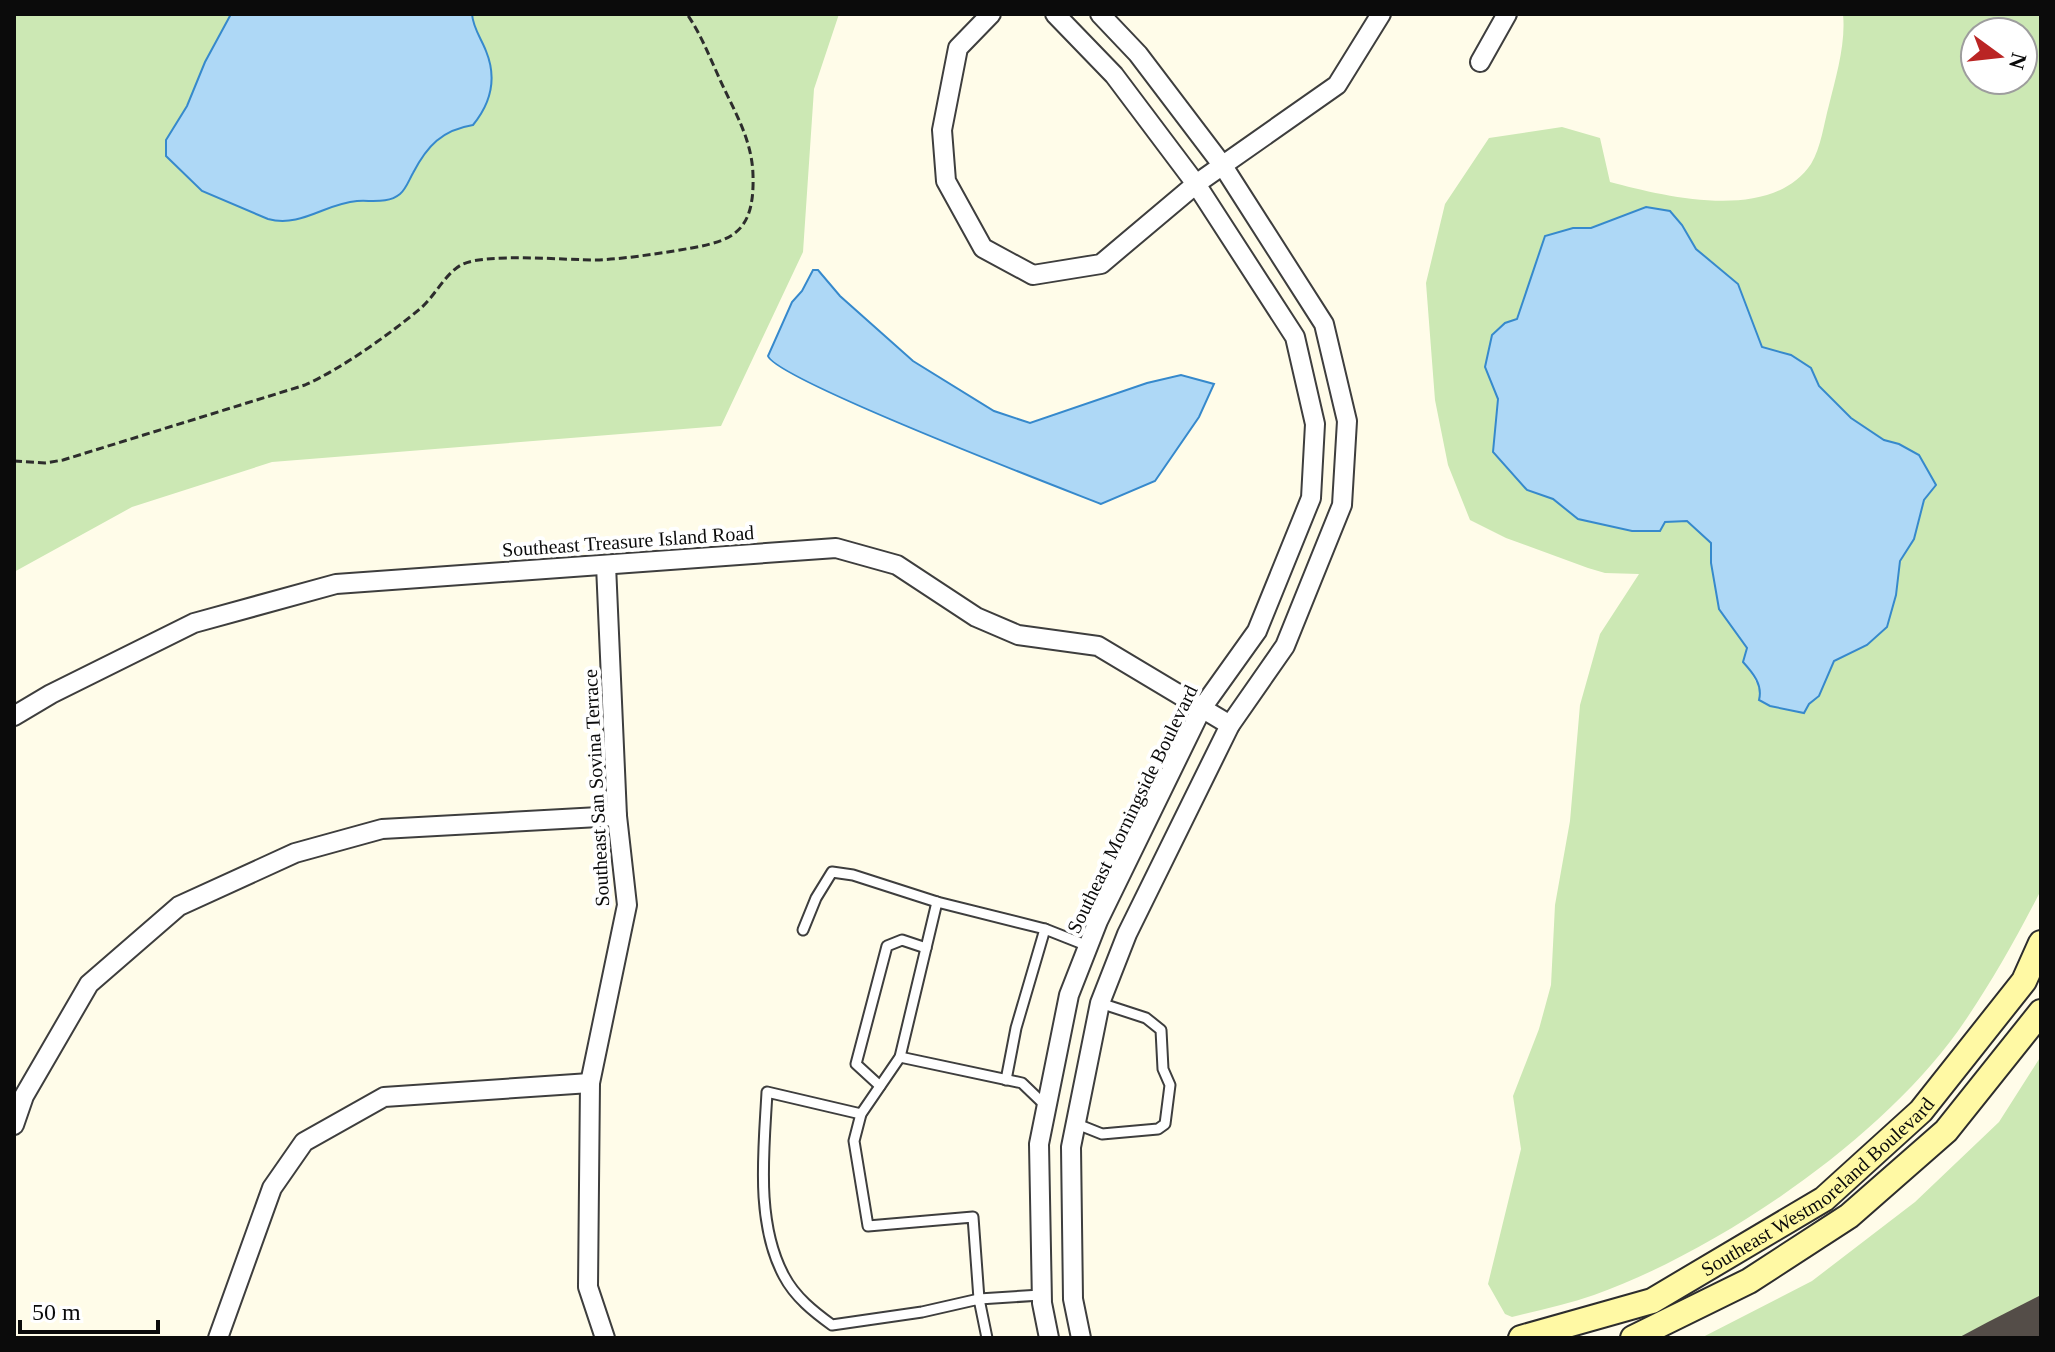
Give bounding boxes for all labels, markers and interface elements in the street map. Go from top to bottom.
north arrow [1959,16,2039,96]
text: N [2004,50,2032,72]
street label: Southeast Treasure Island Road [501,521,755,561]
street label: Southeast San Sovina Terrace [579,669,613,907]
street label: Southeast Morningside Boulevard [1062,681,1203,937]
street label: Southeast Westmoreland Boulevard [1697,1093,1938,1280]
scale bar [20,1284,158,1334]
text: 50 m [32,1299,81,1325]

